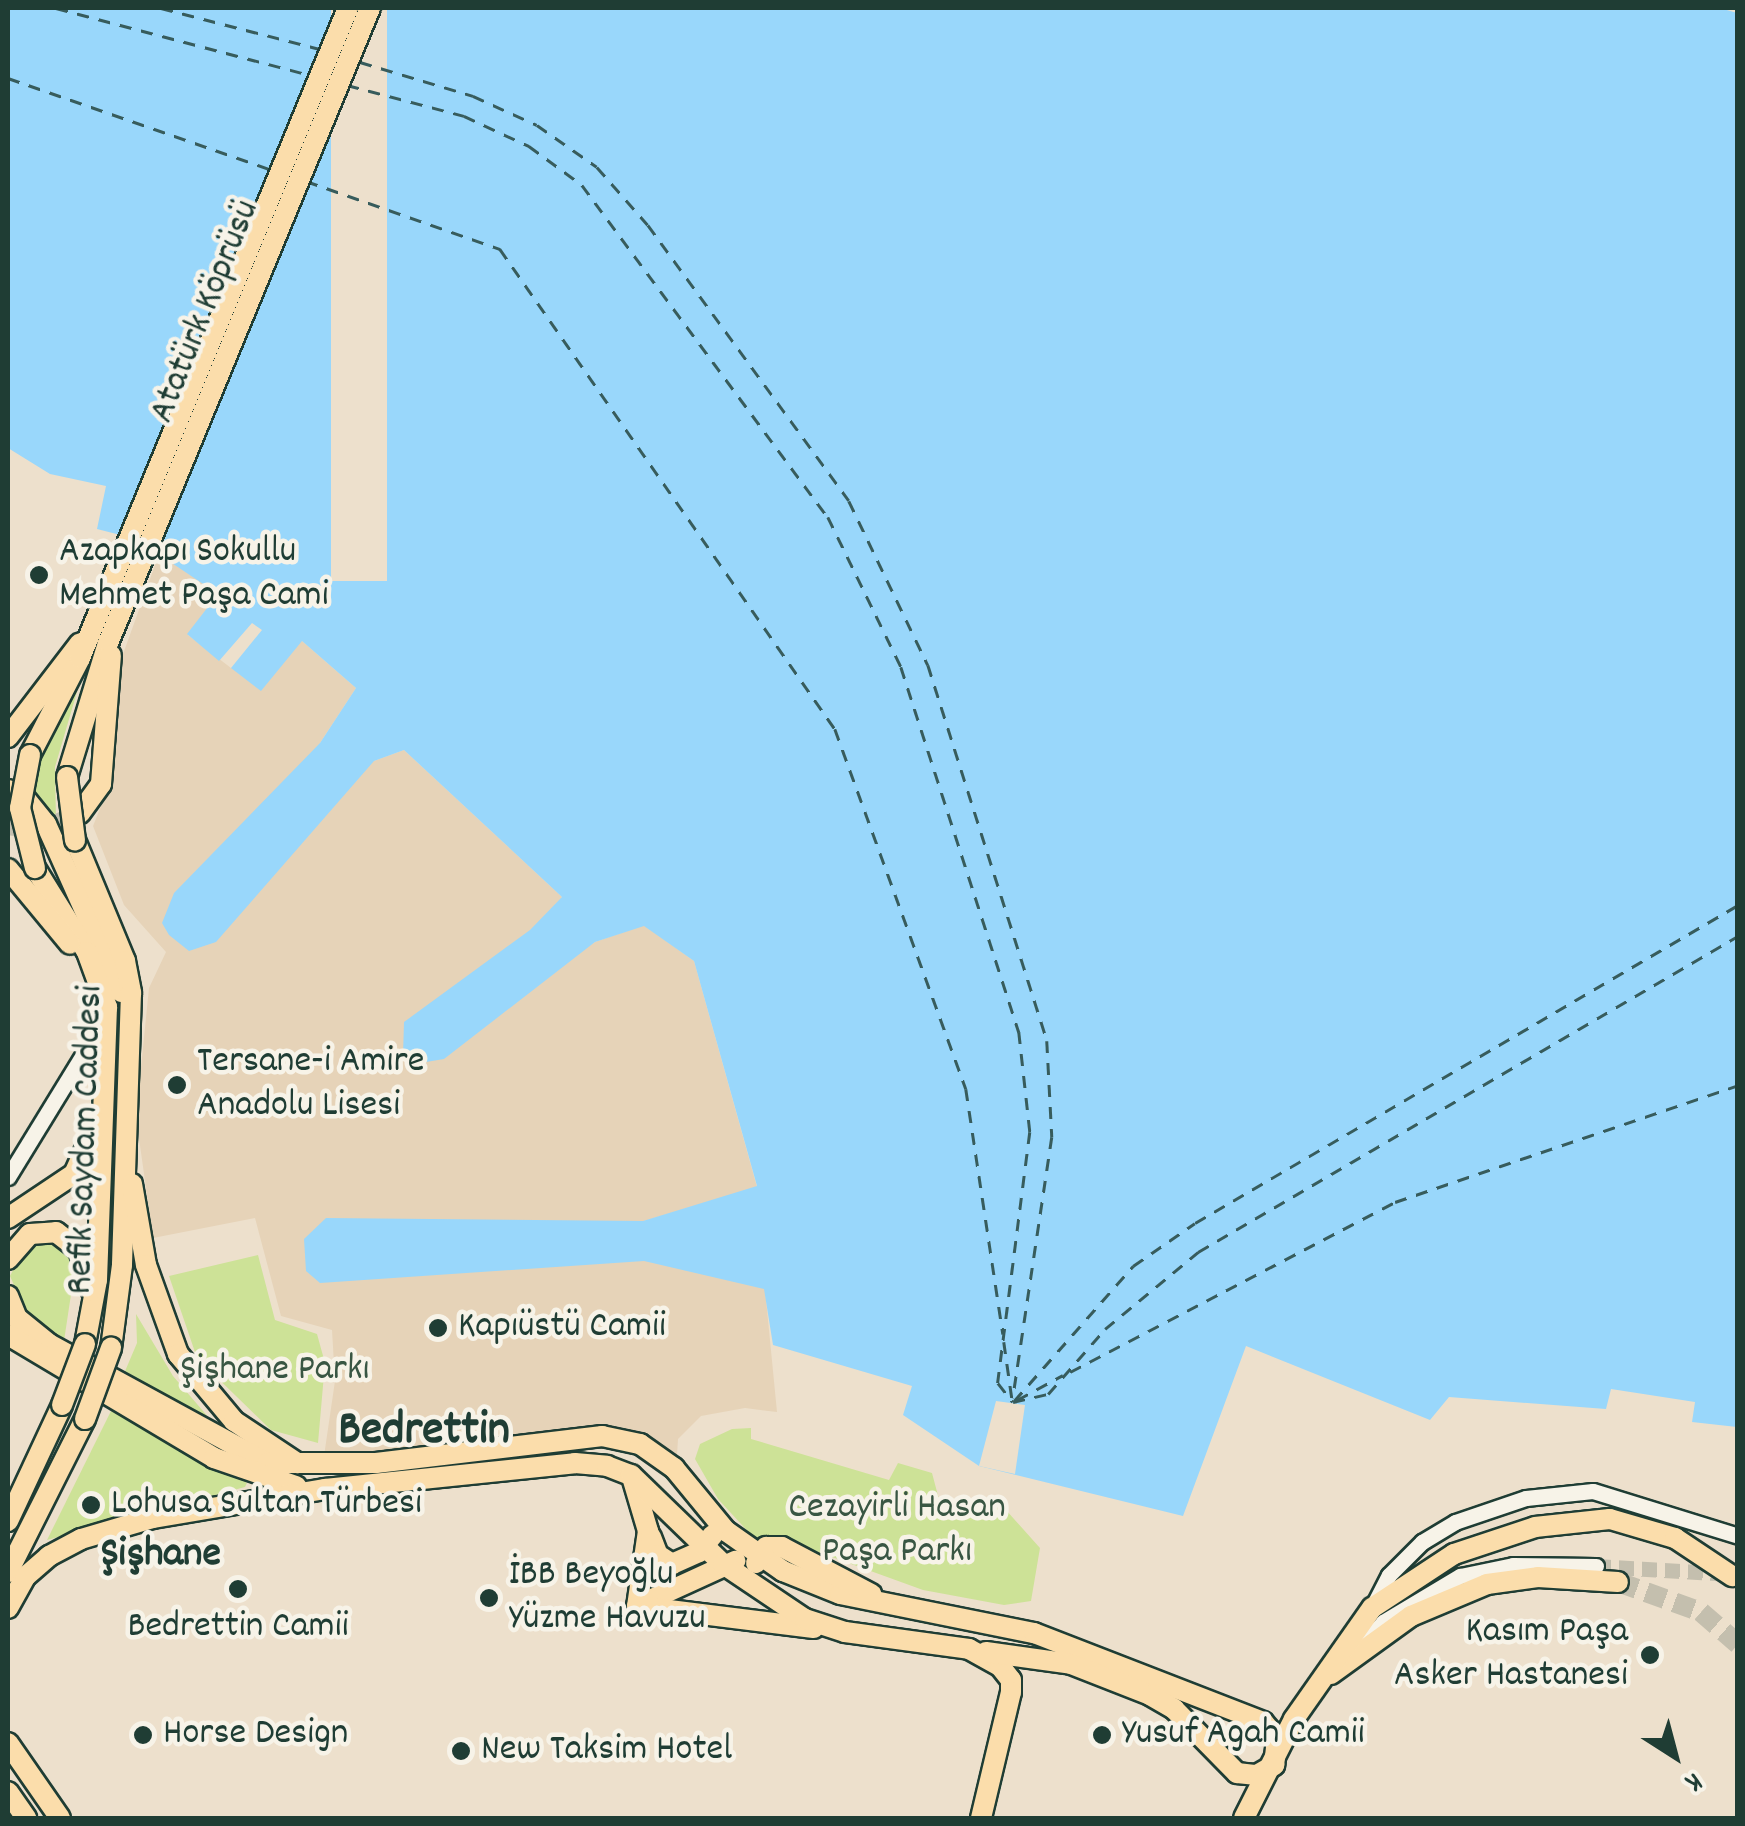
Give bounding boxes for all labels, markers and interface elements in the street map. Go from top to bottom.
street label: Atatürk Köprüsü [141,194,271,430]
place label: Azapkapı Sokullu Mehmet Paşa Cami [59,530,329,620]
marker: Azapkapı Sokullu Mehmet Paşa Cami [28,564,50,586]
street label: Refik Saydam Caddesi [59,985,115,1295]
place label: Tersane-i Amire Anadolu Lisesi [197,1040,424,1130]
marker: Tersane-i Amire Anadolu Lisesi [166,1074,188,1096]
place label: Kapıüstü Camii [458,1305,666,1351]
marker: Kapıüstü Camii [427,1317,449,1339]
park label: Şişhane Parkı [181,1348,369,1394]
district label: Bedrettin [338,1404,510,1462]
place label: Lohusa Sultan Türbesi [111,1482,422,1528]
park label: Cezayirli Hasan Paşa Parkı [788,1486,1006,1576]
marker: Lohusa Sultan Türbesi [80,1494,102,1516]
district label: Şişhane [101,1531,221,1581]
place label: İBB Beyoğlu Yüzme Havuzu [509,1553,706,1642]
marker: Bedrettin Camii [227,1578,249,1600]
marker: İBB Beyoğlu Yüzme Havuzu [478,1587,500,1609]
place label: Bedrettin Camii [127,1605,349,1651]
place label: Kasım Paşa Asker Hastanesi [1394,1610,1628,1700]
marker: Kasım Paşa Asker Hastanesi [1637,1642,1663,1668]
north arrow [1625,1706,1725,1806]
place label: Horse Design [163,1712,348,1758]
place label: Yusuf Agah Camii [1122,1712,1365,1758]
marker: Horse Design [132,1724,154,1746]
marker: Yusuf Agah Camii [1091,1724,1113,1746]
place label: New Taksim Hotel [481,1728,732,1774]
marker: New Taksim Hotel [450,1740,472,1762]
text: K [1676,1760,1710,1800]

